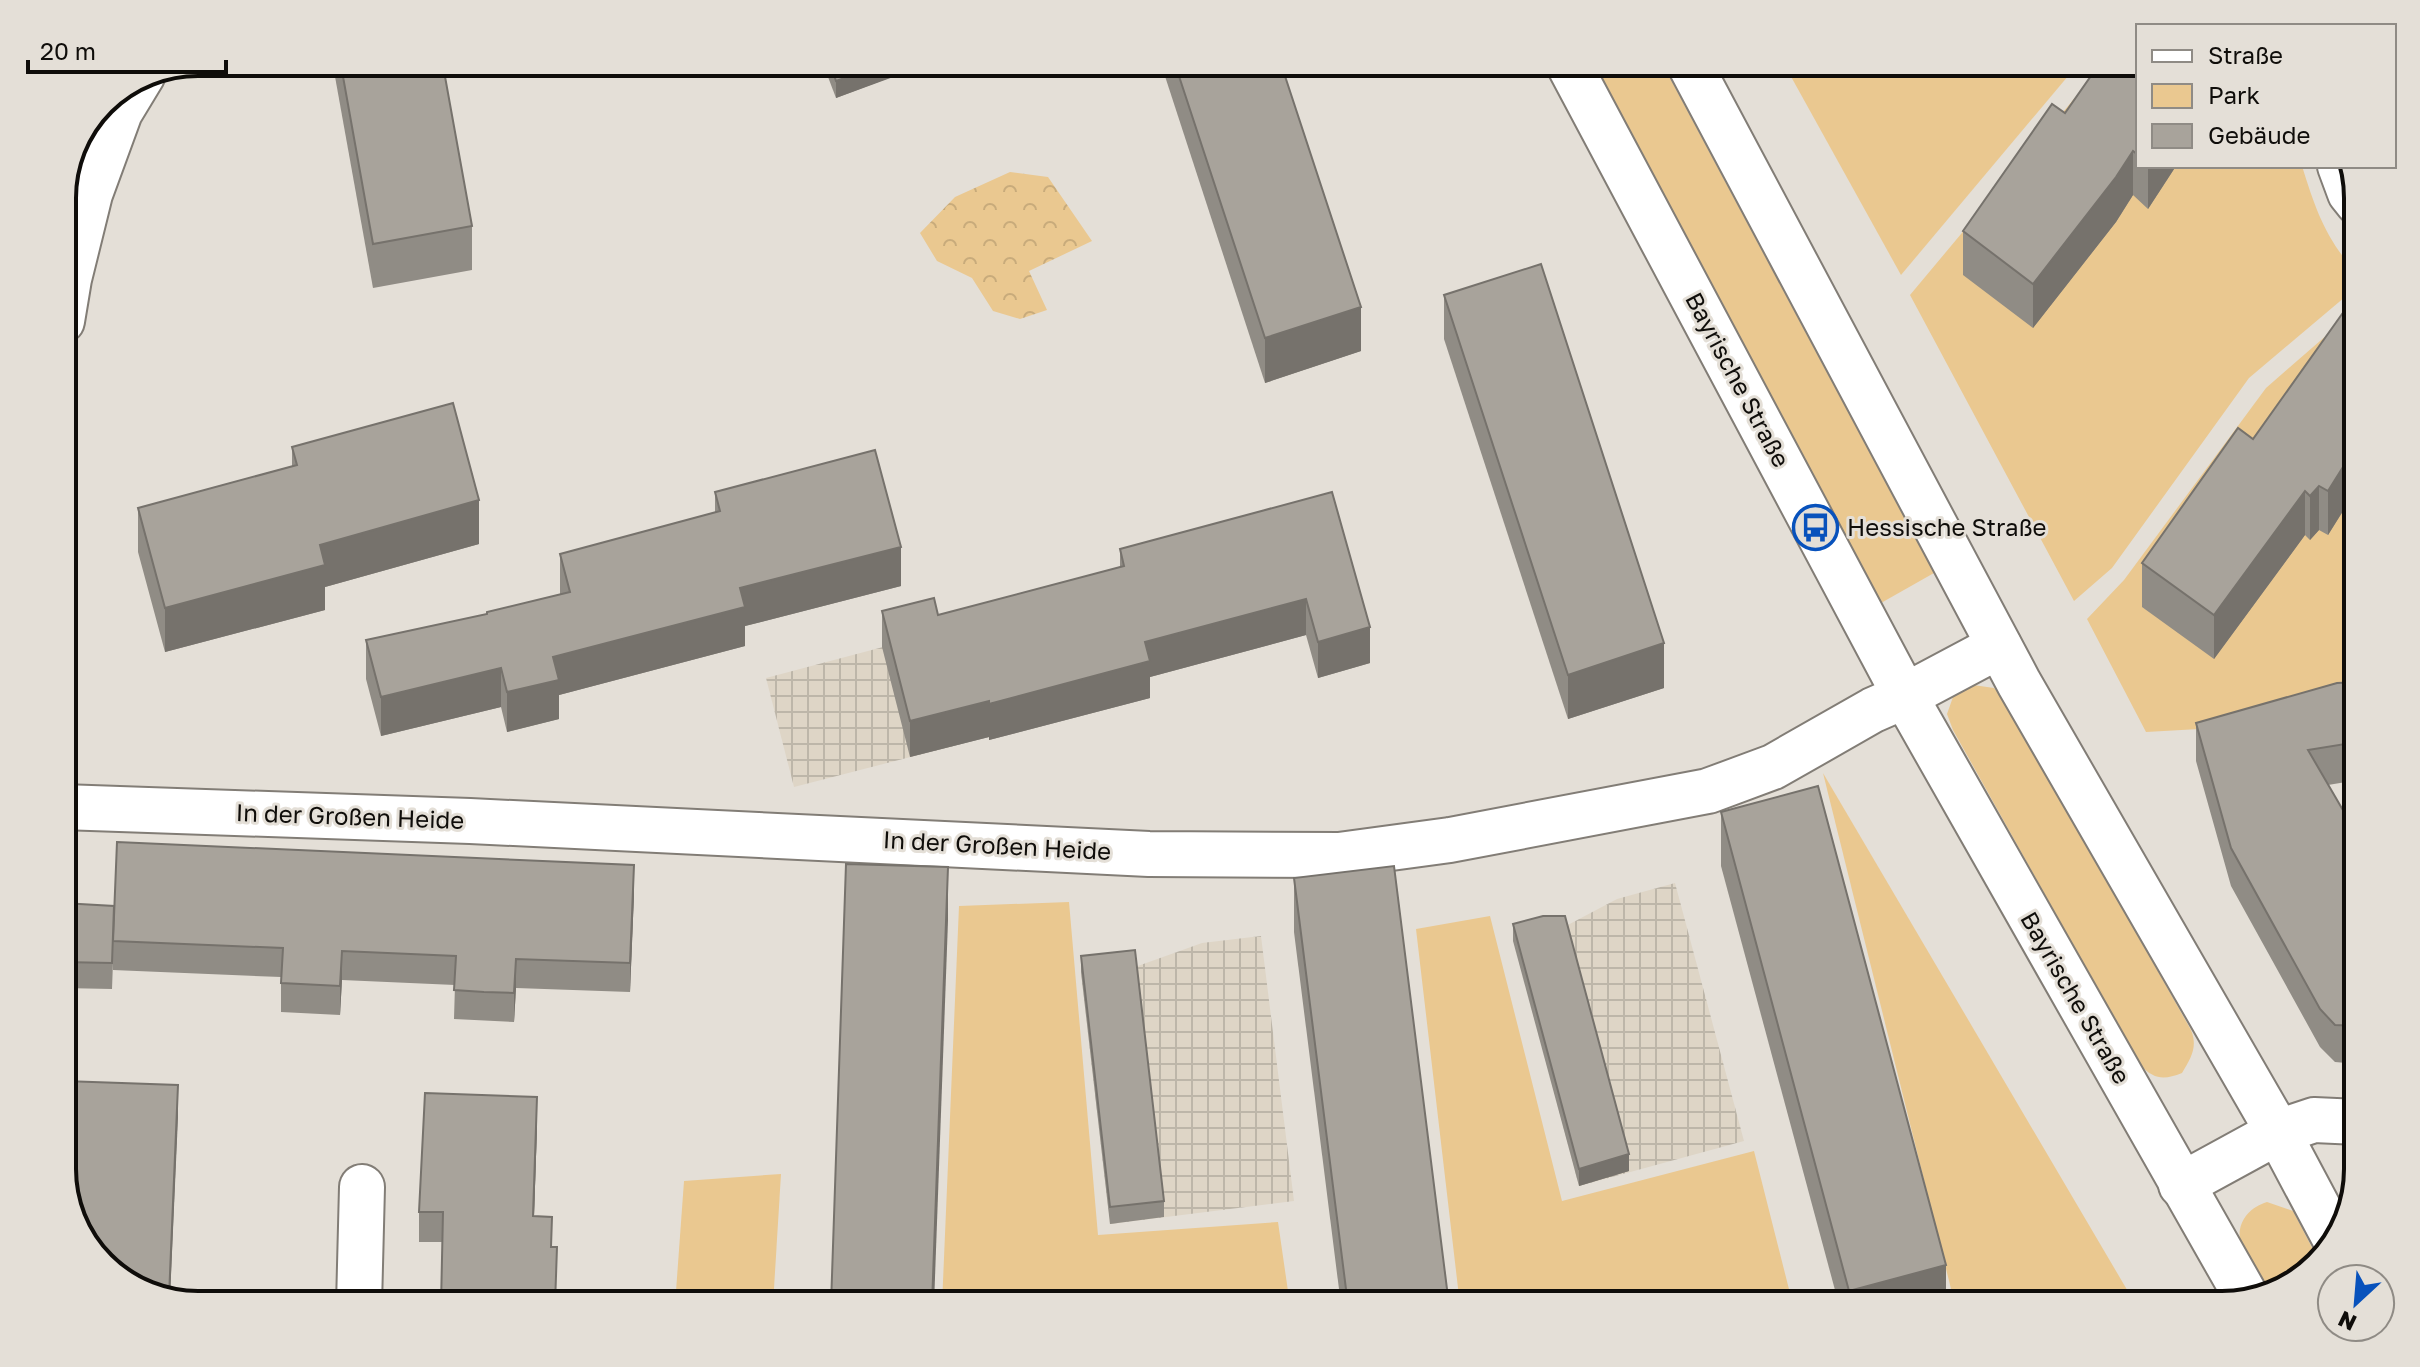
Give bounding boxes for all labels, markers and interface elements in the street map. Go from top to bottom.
scale bar [28,24,226,74]
legend [2136,24,2396,168]
text: 20 m [40,36,96,65]
text: Straße [2208,40,2283,69]
text: Park [2208,80,2260,109]
text: Gebäude [2208,120,2310,149]
street label: Bayrische Straße [1680,287,1797,472]
bus stop icon: Hessische Straße [1792,504,1840,552]
place label: Hessische Straße [1847,512,2047,541]
street label: In der Großen Heide [235,797,465,834]
street label: In der Großen Heide [882,824,1112,865]
street label: Bayrische Straße [2015,906,2137,1088]
north arrow [2316,1263,2396,1343]
text: N [2334,1306,2360,1337]

